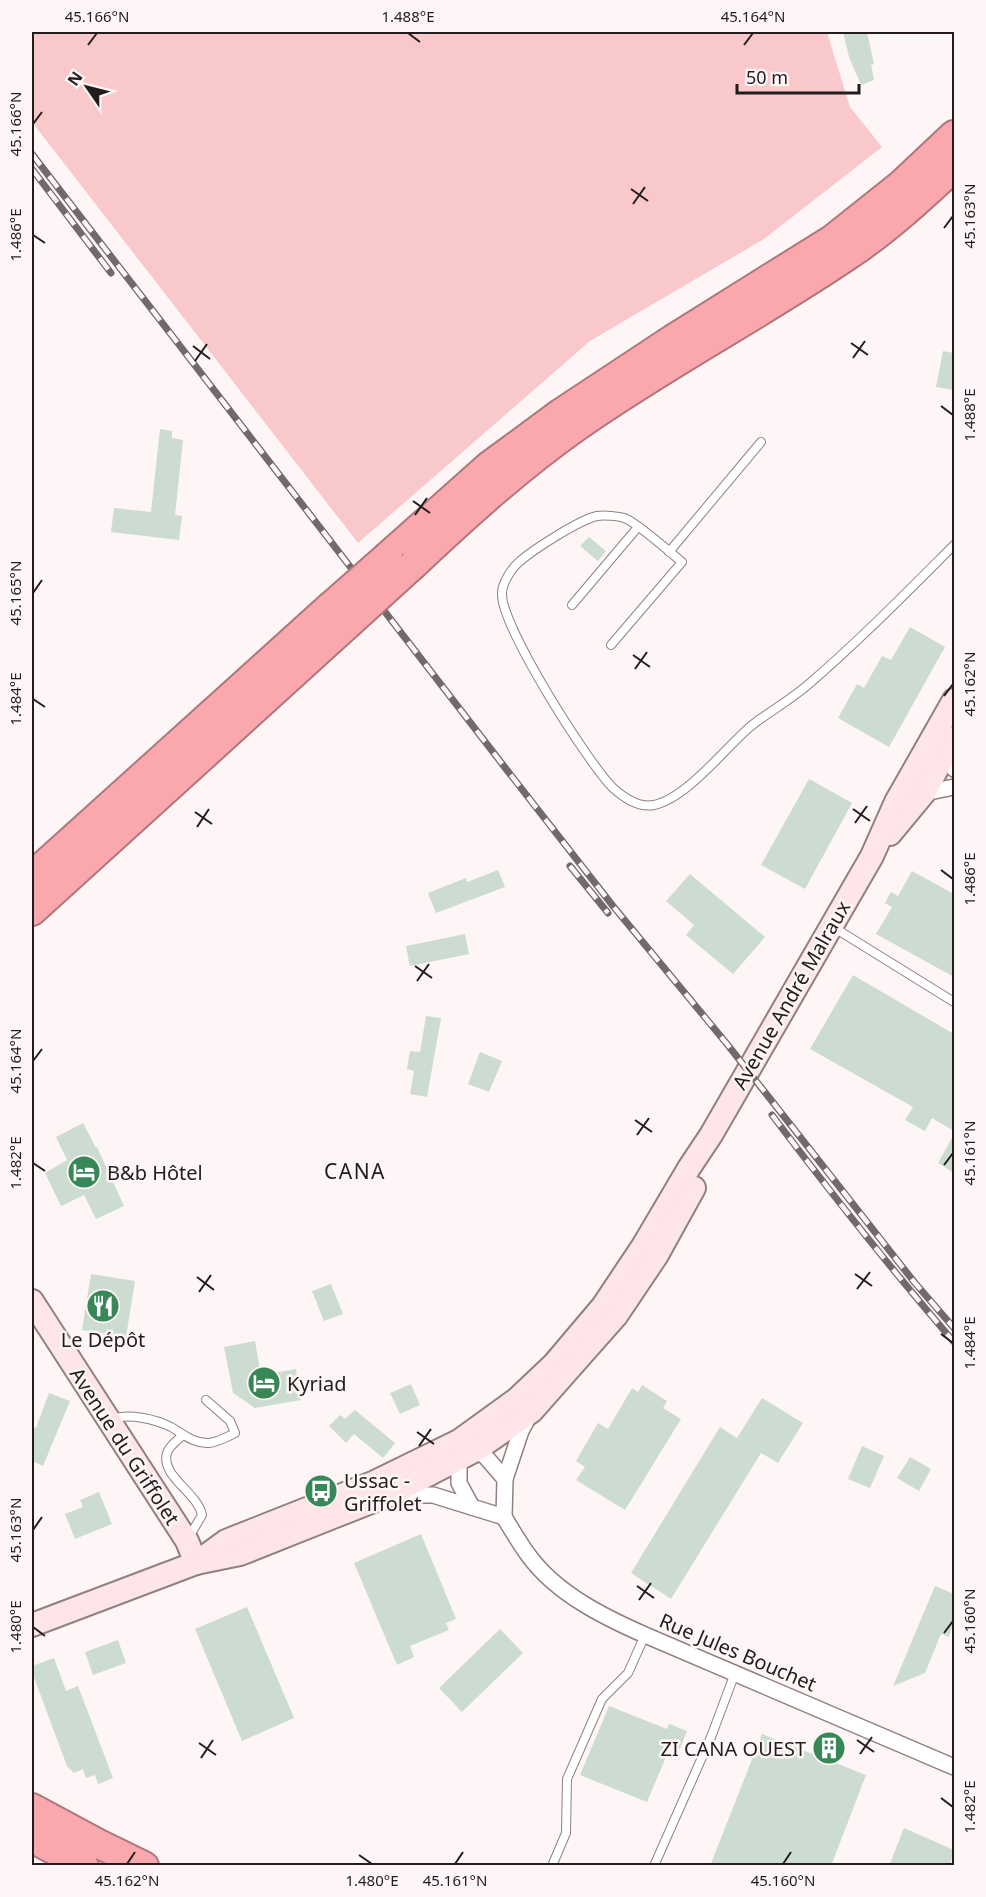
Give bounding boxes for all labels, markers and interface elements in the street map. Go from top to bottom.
text: 45.166°N [65,6,129,26]
text: 1.488°E [381,6,435,26]
text: 45.164°N [721,6,785,26]
north arrow [57,57,117,117]
scale bar [737,57,858,95]
text: 50 m [746,65,788,89]
text: N [62,67,87,90]
text: 45.166°N [5,92,25,156]
text: 45.163°N [959,184,979,248]
text: 1.486°E [5,208,25,262]
text: 1.488°E [959,388,979,442]
text: 45.165°N [5,561,25,625]
text: 45.162°N [959,652,979,716]
text: 1.484°E [5,672,25,726]
text: 1.486°E [959,852,979,906]
street label: Avenue André Malraux [726,895,856,1094]
text: 45.164°N [5,1029,25,1093]
text: 45.161°N [959,1121,979,1185]
text: 1.482°E [5,1136,25,1190]
hotel icon: B&b Hôtel [66,1154,102,1190]
district label: CANA [324,1157,386,1185]
place label: B&b Hôtel [107,1159,203,1186]
restaurant icon: Le Dépôt [85,1288,121,1324]
text: 1.484°E [959,1316,979,1370]
place label: Le Dépôt [61,1326,145,1353]
street label: Avenue du Griffolet [64,1362,186,1530]
hotel icon: Kyriad [246,1365,282,1401]
place label: Kyriad [287,1370,347,1397]
place label: Ussac - Griffolet [344,1467,422,1517]
bus stop icon: Ussac - Griffolet [303,1473,339,1509]
text: 45.163°N [5,1498,25,1562]
text: 45.160°N [959,1589,979,1653]
text: 1.480°E [5,1600,25,1654]
street label: Rue Jules Bouchet [655,1607,821,1697]
building icon: ZI CANA OUEST [811,1730,847,1766]
place label: ZI CANA OUEST [661,1735,806,1762]
text: 1.482°E [959,1780,979,1834]
text: 45.162°N [95,1870,159,1890]
text: 1.480°E [345,1870,399,1890]
text: 45.161°N [423,1870,487,1890]
text: 45.160°N [751,1870,815,1890]

